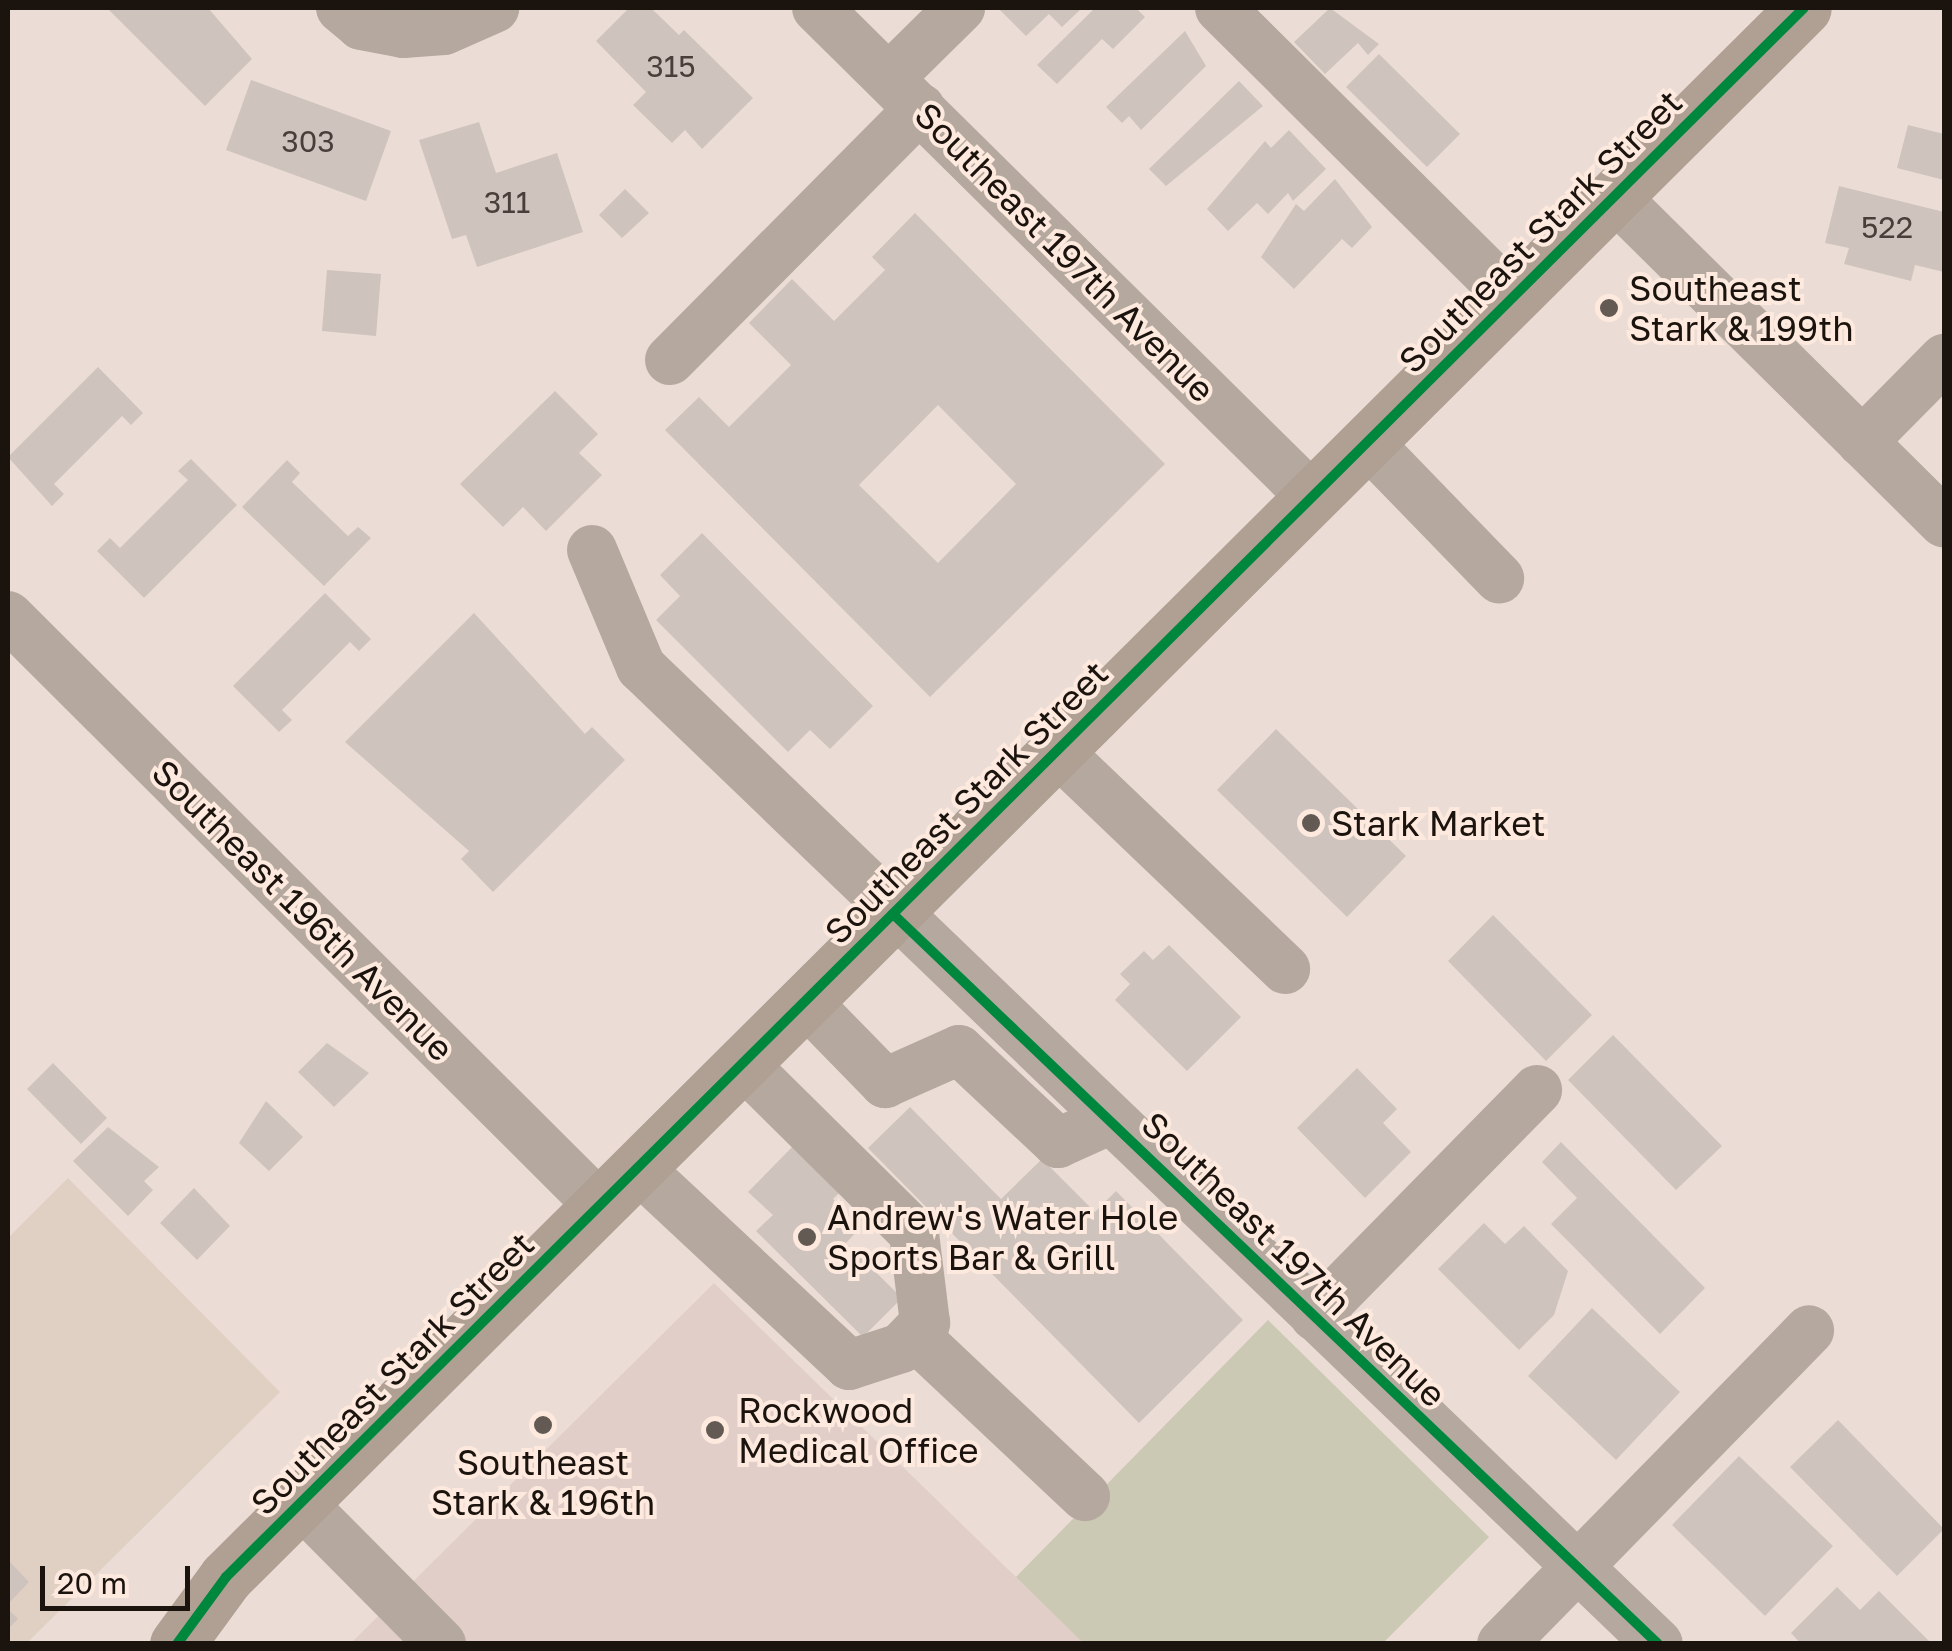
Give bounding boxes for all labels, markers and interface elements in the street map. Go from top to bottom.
house number: 315 [646,48,696,84]
street label: Southeast Stark Street [1390,81,1690,381]
street label: Southeast 197th Avenue [907,94,1223,410]
house number: 303 [281,123,335,159]
house number: 311 [484,184,530,220]
house number: 522 [1861,209,1913,245]
place label: Southeast Stark & 199th [1629,267,1854,349]
marker: Southeast Stark & 199th [1598,297,1620,319]
street label: Southeast Stark Street [816,652,1116,952]
street label: Southeast 196th Avenue [144,751,462,1069]
place label: Stark Market [1331,802,1546,844]
marker: Stark Market [1300,812,1322,834]
street label: Southeast 197th Avenue [1133,1103,1455,1415]
place label: Andrew's Water Hole Sports Bar & Grill [827,1196,1178,1278]
street label: Southeast Stark Street [242,1223,542,1523]
marker: Andrew's Water Hole Sports Bar & Grill [796,1226,818,1248]
place label: Rockwood Medical Office [738,1389,979,1471]
marker: Southeast Stark & 196th [532,1414,554,1436]
marker: Rockwood Medical Office [702,1417,728,1443]
place label: Southeast Stark & 196th [431,1441,655,1523]
scale bar [45,1546,195,1608]
text: 20 m [57,1565,127,1601]

